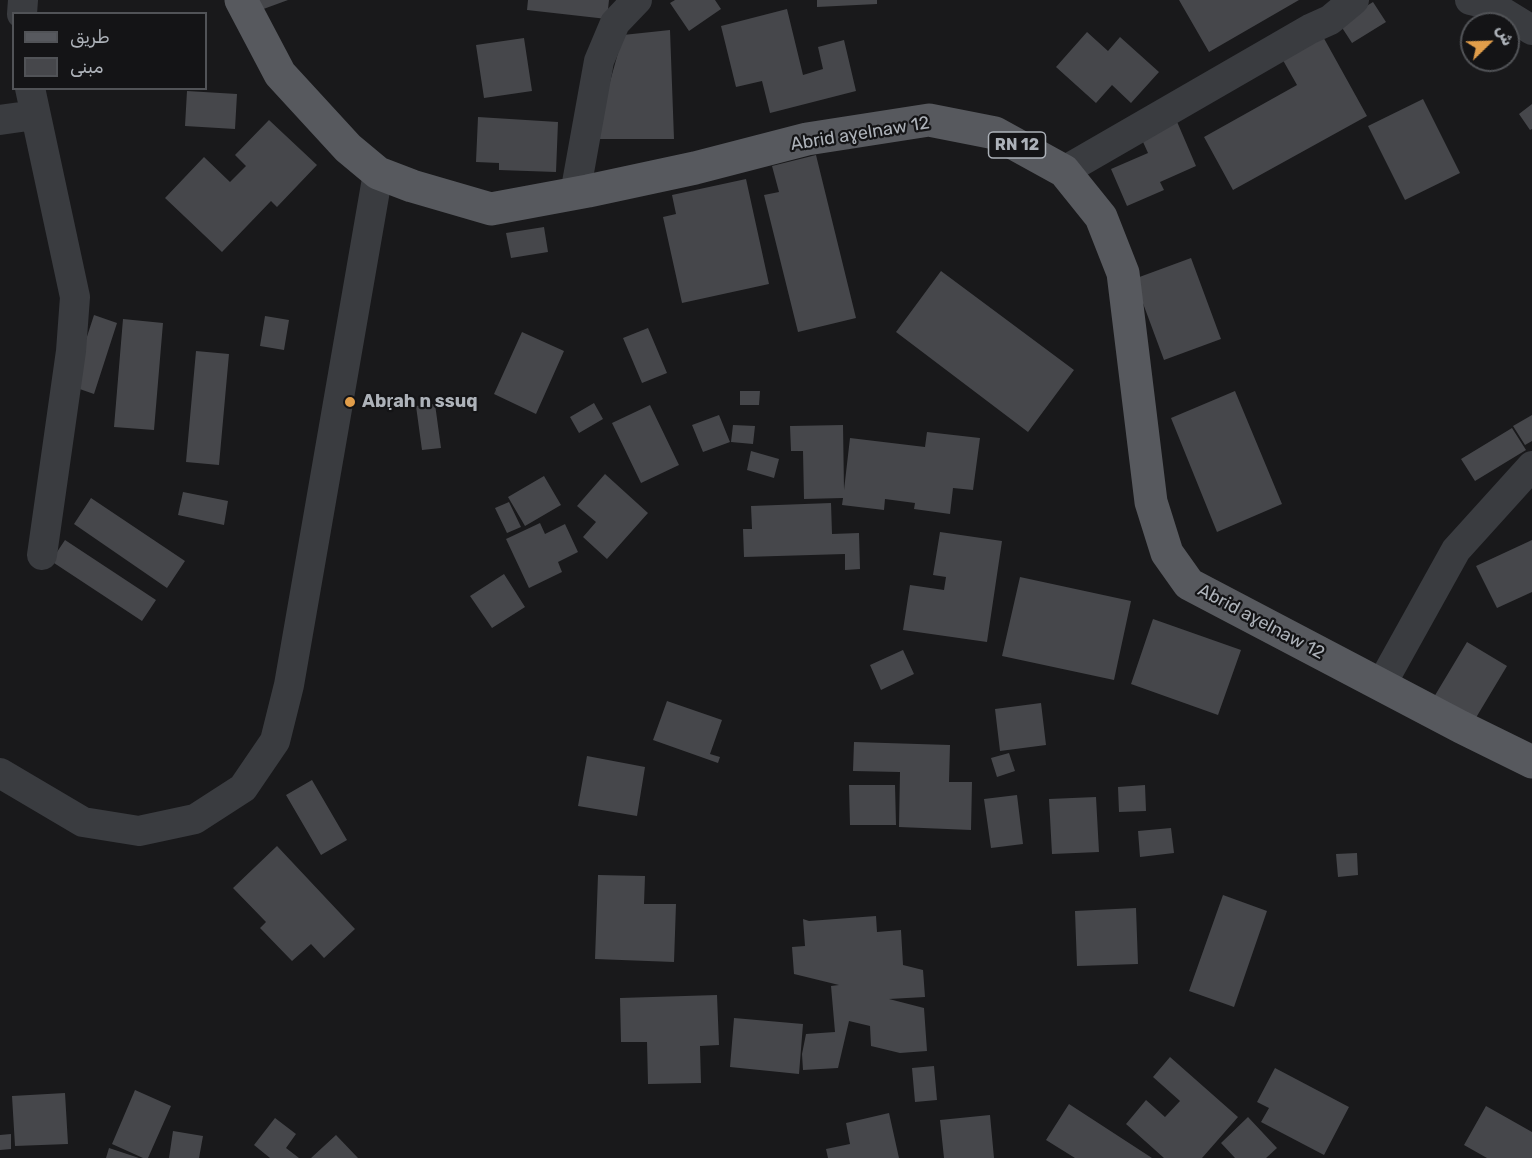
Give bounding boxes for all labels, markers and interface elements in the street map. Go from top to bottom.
legend [12,12,207,90]
north arrow [1460,12,1520,72]
text: ش [1492,23,1518,49]
text: طريق [70,26,110,48]
text: مبنى [70,56,104,78]
street label: Abrid aɣelnaw 12 [789,112,931,156]
road number: RN 12 [988,132,1046,158]
place label: Abṛah n ssuq [362,391,477,413]
marker: Abṛah n ssuq [343,395,357,409]
street label: Abrid aɣelnaw 12 [1194,580,1328,664]

